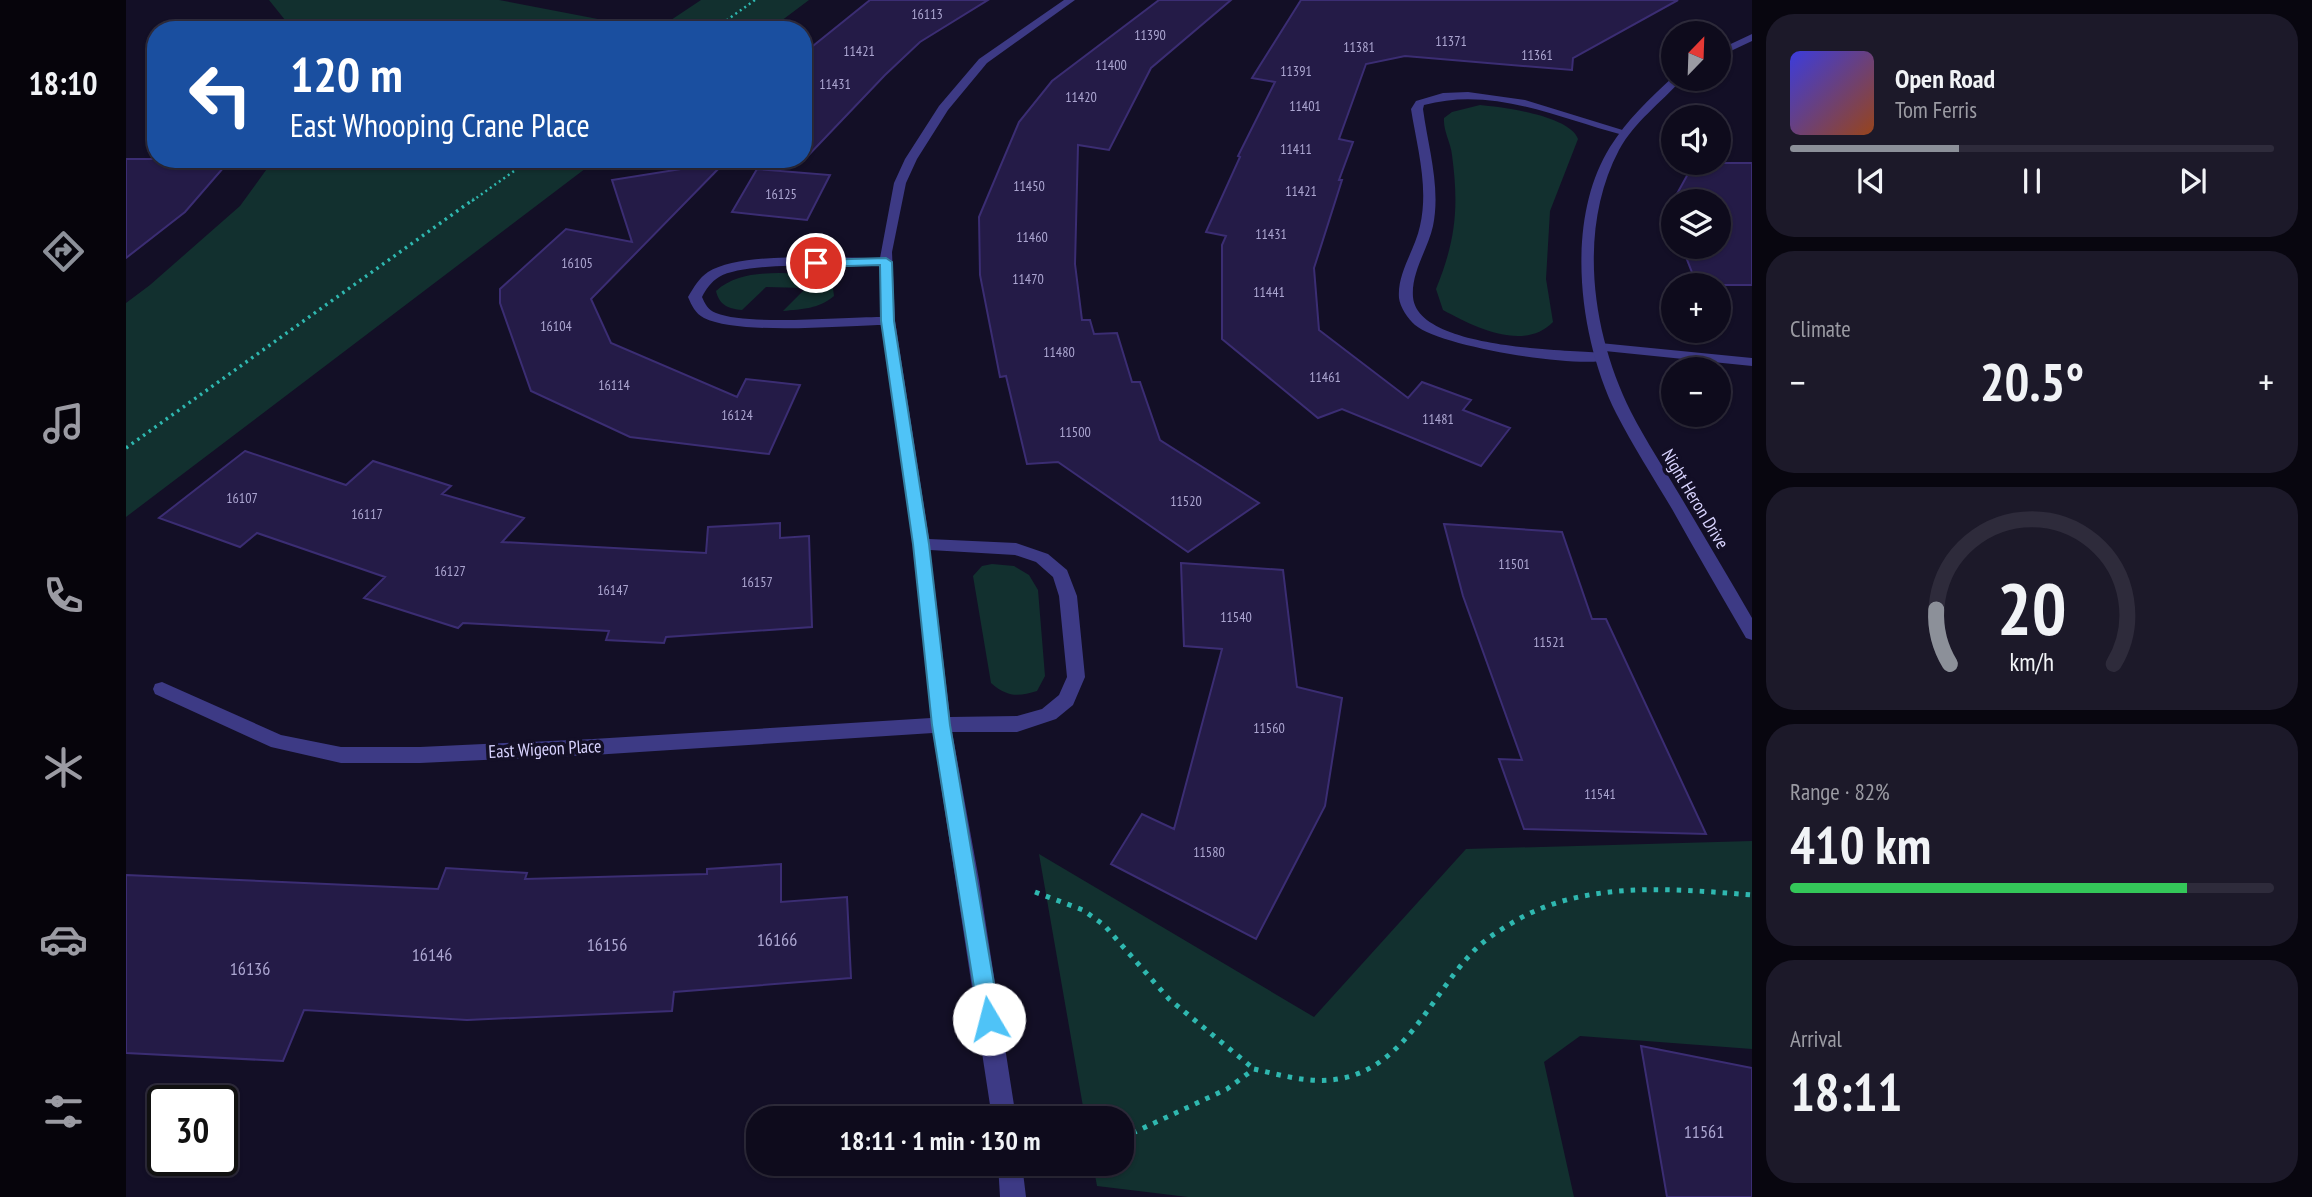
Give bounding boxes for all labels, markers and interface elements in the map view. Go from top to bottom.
house number: 16113 [911,5,943,23]
north arrow [1661,21,1731,91]
map controls [1661,21,1731,427]
house number: 11390 [1134,26,1166,44]
house number: 11371 [1435,32,1467,50]
house number: 11381 [1343,38,1375,56]
text: 120 m [290,42,403,106]
house number: 11421 [843,42,875,60]
house number: 11361 [1521,46,1553,64]
icon: left [175,49,266,140]
house number: 11400 [1095,56,1127,74]
text: 18:10 [28,62,98,104]
house number: 11391 [1280,62,1312,80]
text: Open Road [1895,62,1995,95]
house number: 11431 [819,75,851,93]
house number: 11420 [1065,88,1097,106]
text: Tom Ferris [1895,95,1977,124]
house number: 11401 [1289,97,1321,115]
text: East Whooping Crane Place [290,104,590,146]
button: sound [1661,105,1731,175]
house number: 11411 [1280,140,1312,158]
icon: previous [1852,162,1890,200]
icon: pause [2013,162,2051,200]
icon: next [2174,162,2212,200]
house number: 11450 [1013,177,1045,195]
house number: 11421 [1285,182,1317,200]
house number: 16125 [765,185,797,203]
button: layers [1661,189,1731,259]
house number: 11431 [1255,225,1287,243]
icon: directions [39,227,88,276]
house number: 11460 [1016,228,1048,246]
pin [786,233,846,293]
icon: arrive [797,244,835,282]
house number: 16105 [561,254,593,272]
house number: 11470 [1012,270,1044,288]
button: + [1661,273,1731,343]
house number: 11441 [1253,283,1285,301]
text: Climate [1790,314,1851,343]
house number: 16104 [540,317,572,335]
house number: 11480 [1043,343,1075,361]
text: 20.5° [1980,348,2084,415]
button: − [1661,357,1731,427]
text: − [1790,357,1806,406]
text: + [2258,357,2274,406]
house number: 11461 [1309,368,1341,386]
house number: 16114 [598,376,630,394]
icon: music [39,399,88,448]
house number: 16124 [721,406,753,424]
house number: 11481 [1422,410,1454,428]
house number: 11500 [1059,423,1091,441]
street label: Night Heron Drive [1657,445,1734,553]
house number: 16107 [226,489,258,507]
house number: 11520 [1170,492,1202,510]
house number: 16117 [351,505,383,523]
house number: 11501 [1498,555,1530,573]
text: 20 [1997,561,2067,655]
house number: 16127 [434,562,466,580]
icon: phone [39,571,88,620]
house number: 16157 [741,573,773,591]
house number: 16147 [597,581,629,599]
house number: 11540 [1220,608,1252,626]
house number: 11521 [1533,633,1565,651]
text: km/h [2010,646,2054,678]
house number: 11560 [1253,719,1285,737]
street label: East Wigeon Place [488,734,602,763]
icon: climate [39,743,88,792]
text: Range · 82% [1790,777,1890,806]
house number: 11541 [1584,785,1616,803]
text: 410 km [1790,811,1931,878]
house number: 11580 [1193,843,1225,861]
icon: car [39,915,88,964]
house number: 16166 [757,928,797,951]
house number: 16156 [587,933,627,956]
house number: 16146 [412,943,452,966]
house number: 16136 [230,957,270,980]
position arrow [952,982,1026,1056]
text: Arrival [1790,1024,1842,1053]
text: 18:11 [1790,1058,1902,1125]
speed limit sign: 30 [147,1085,238,1176]
icon: filters [39,1087,88,1136]
house number: 11561 [1684,1120,1724,1143]
text: 18:11 · 1 min · 130 m [840,1124,1040,1157]

